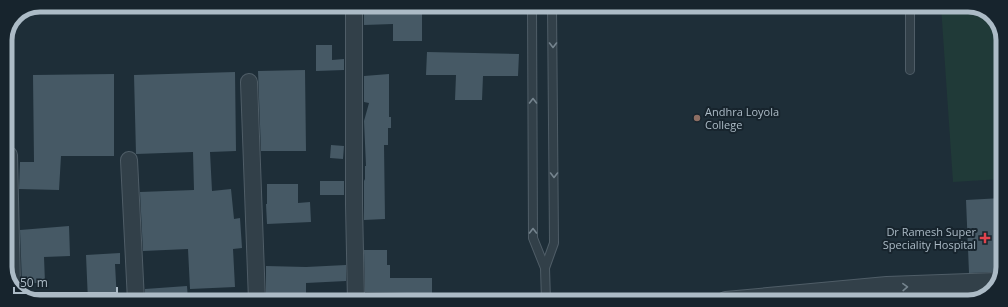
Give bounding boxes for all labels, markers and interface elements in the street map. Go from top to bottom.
one-way arrow [549,42,557,48]
one-way arrow [529,98,537,104]
place label: Andhra Loyola College [705,104,779,132]
marker: Andhra Loyola College [692,113,702,123]
one-way arrow [550,172,558,178]
place label: Dr Ramesh Super Speciality Hospital [883,224,977,252]
one-way arrow [529,228,537,234]
marker: Dr Ramesh Super Speciality Hospital [979,232,991,244]
scale bar [14,269,117,295]
text: 50 m [20,274,48,291]
one-way arrow [902,282,908,291]

